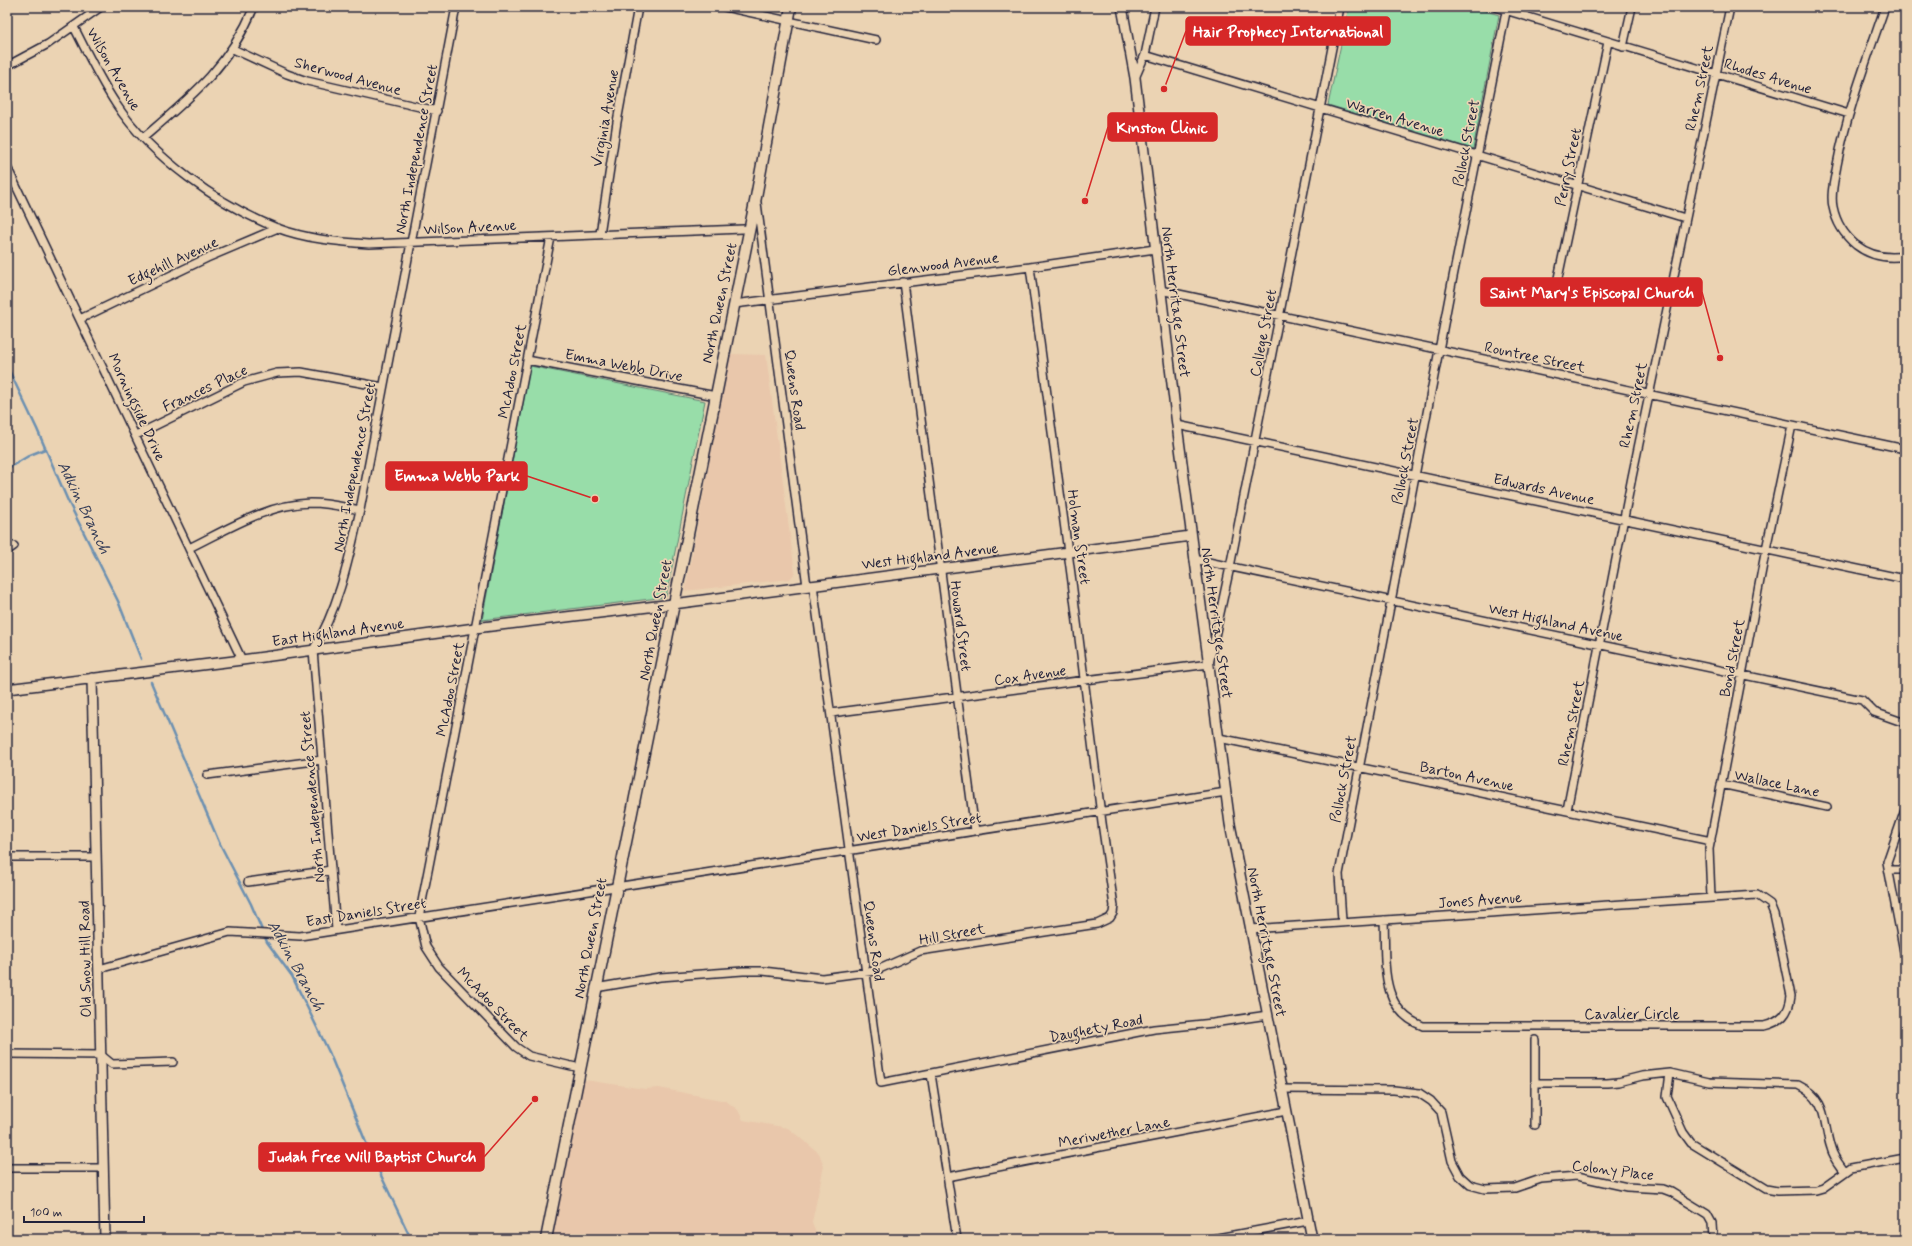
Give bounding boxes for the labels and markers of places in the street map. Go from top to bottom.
callout: Hair Prophecy International [1186,17,1390,45]
callout: Kinston Clinic [1108,113,1217,141]
callout: Saint Mary's Episcopal Church [1481,278,1702,306]
callout: Emma Webb Park [386,462,527,490]
callout: Judah Free Will Baptist Church [259,1143,484,1171]

